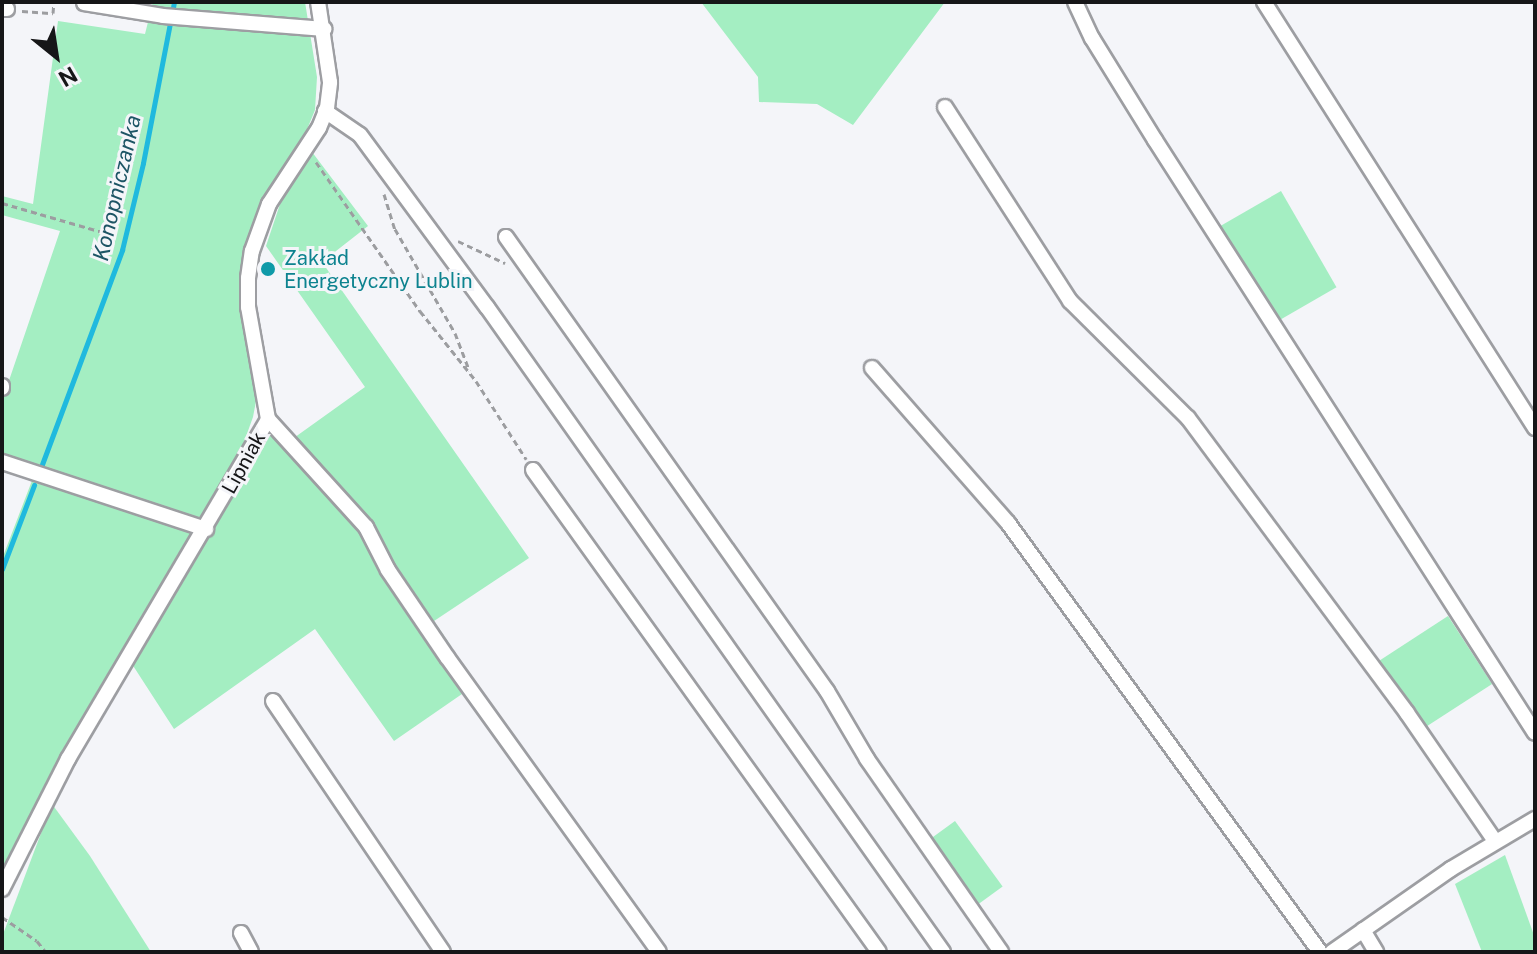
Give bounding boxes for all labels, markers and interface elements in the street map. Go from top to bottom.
north arrow [16,16,96,96]
text: N [54,61,82,92]
water label: Konopniczanka [87,112,147,264]
place label: Zakład Energetyczny Lublin [284,246,473,293]
marker: Zakład Energetyczny Lublin [259,260,277,278]
street label: Lipniak [217,428,271,498]

